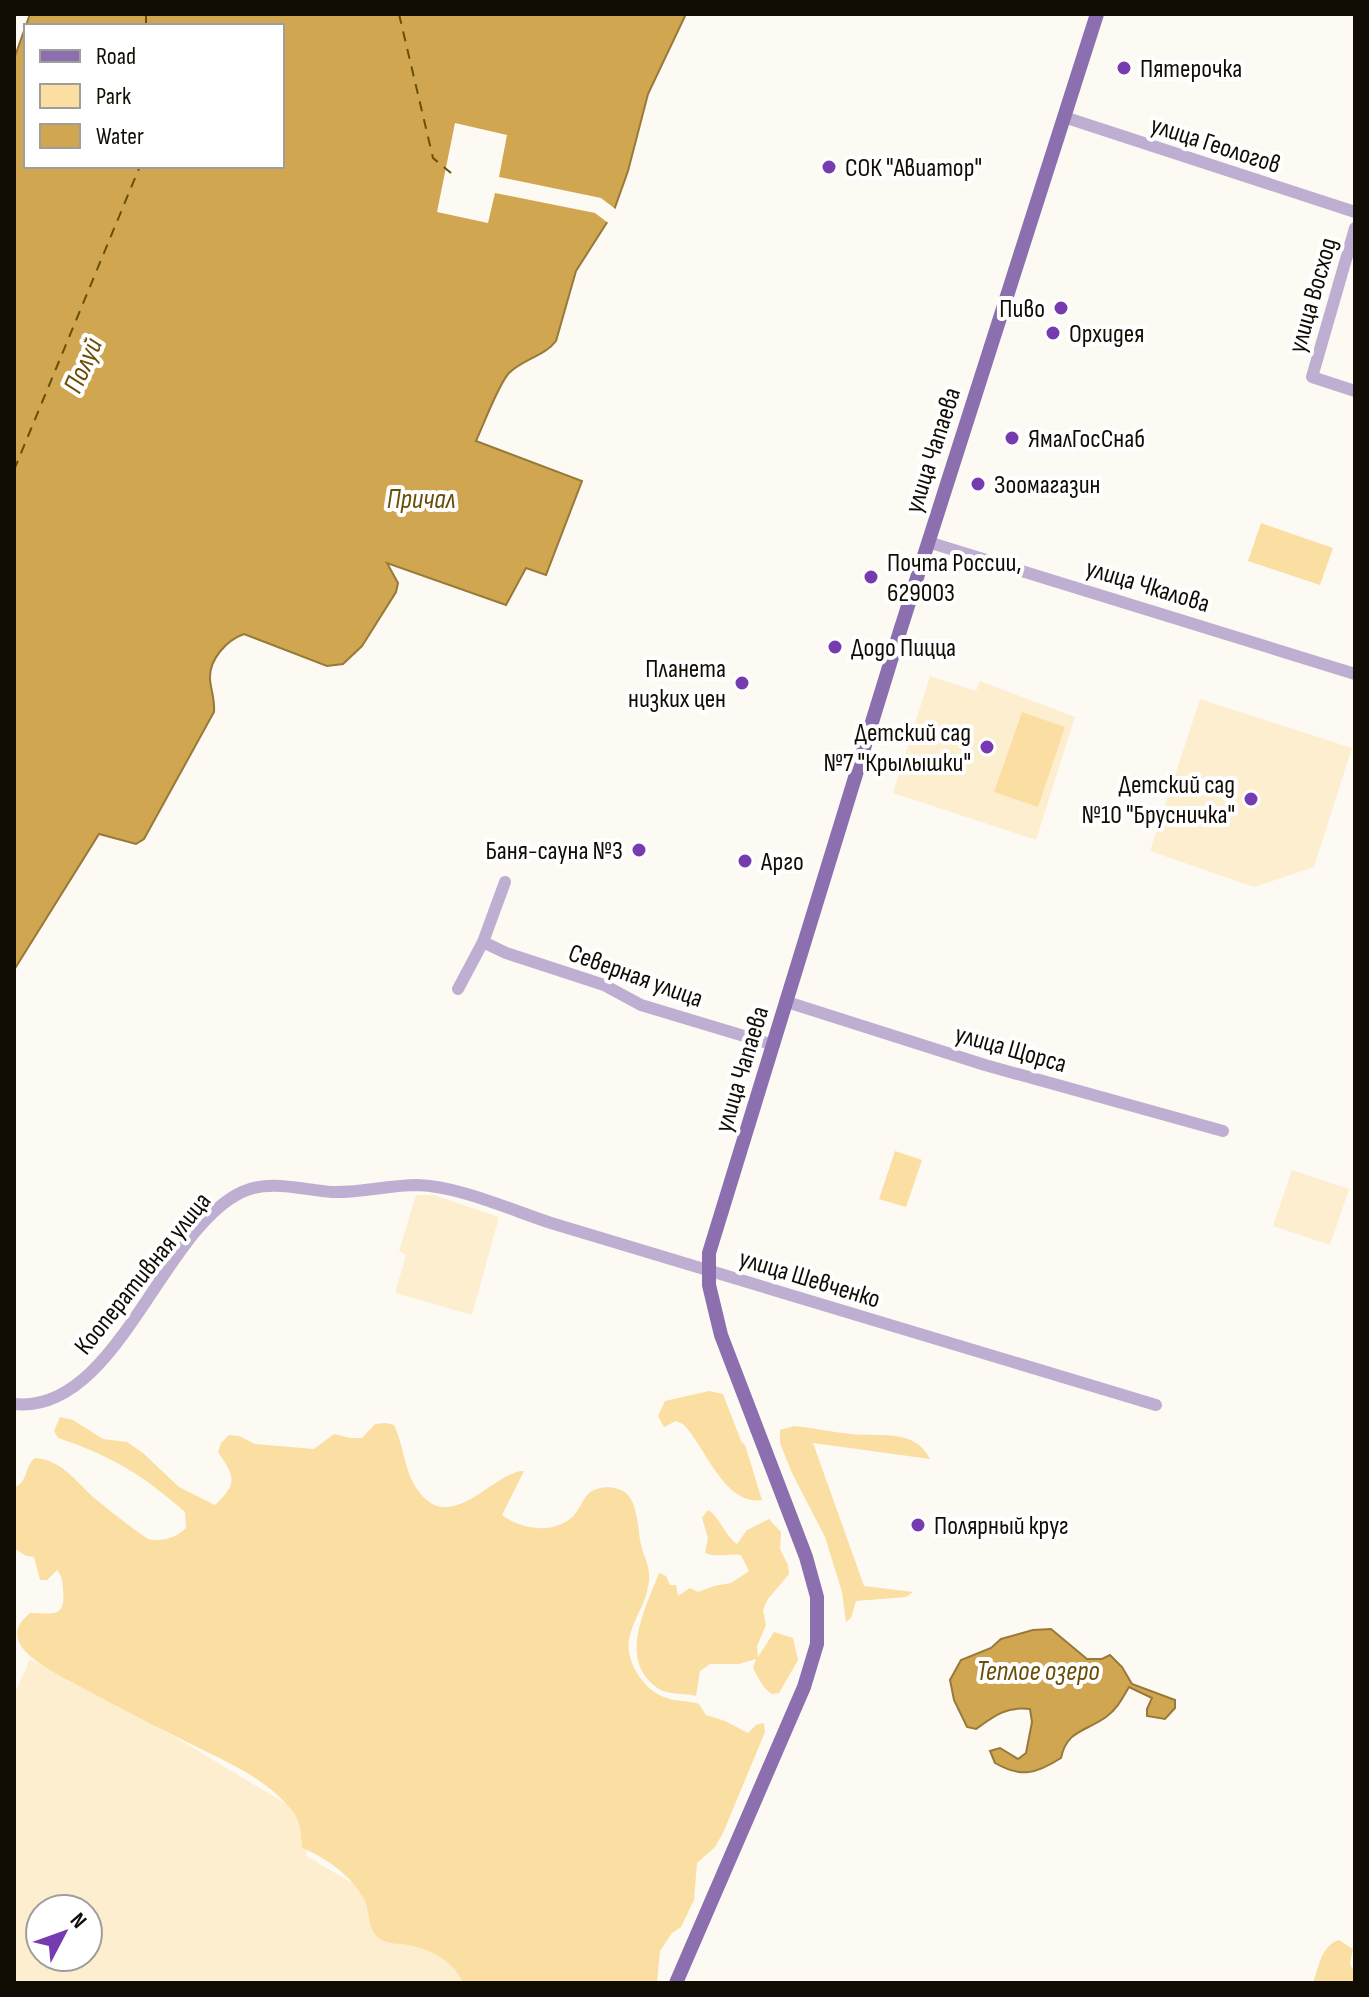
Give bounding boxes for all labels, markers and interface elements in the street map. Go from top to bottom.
legend [24,24,284,168]
text: Road [96,42,136,71]
place label: Пятерочка [1140,54,1242,85]
marker: Пятерочка [1115,59,1133,77]
text: Park [96,82,131,111]
street label: улица Геологов [1147,110,1285,181]
text: Water [96,122,144,151]
place label: СОК "Авиатор" [845,153,982,184]
marker: СОК "Авиатор" [820,158,838,176]
street label: улица Восход [1282,234,1345,356]
place label: Пиво [999,294,1045,325]
marker: Пиво [1052,299,1070,317]
place label: Орхидея [1069,319,1144,350]
marker: Орхидея [1044,324,1062,342]
water label: Полуй [57,333,110,398]
street label: улица Чапаева [899,384,968,517]
place label: ЯмалГосСнаб [1028,424,1145,455]
marker: ЯмалГосСнаб [1003,429,1021,447]
place label: Зоомагазин [994,470,1100,501]
marker: Зоомагазин [969,475,987,493]
water label: Причал [387,483,455,516]
place label: Почта России, 629003 [887,548,1021,609]
street label: улица Чкалова [1082,553,1213,620]
marker: Почта России, 629003 [862,568,880,586]
place label: Додо Пицца [851,633,956,664]
marker: Додо Пицца [826,638,844,656]
place label: Планета низких цен [628,654,726,715]
marker: Планета низких цен [733,674,751,692]
place label: Детский сад №7 "Крылышки" [824,718,971,779]
marker: Детский сад №7 "Крылышки" [978,738,996,756]
place label: Детский сад №10 "Брусничка" [1082,770,1235,831]
marker: Детский сад №10 "Брусничка" [1242,790,1260,808]
place label: Баня-сауна №3 [486,836,623,867]
marker: Баня-сауна №3 [630,841,648,859]
place label: Арго [760,847,804,878]
marker: Арго [736,852,754,870]
street label: Северная улица [564,938,707,1015]
street label: улица Чапаева [709,1003,776,1136]
street label: улица Щорса [951,1019,1070,1080]
street label: Кооперативная улица [68,1187,218,1361]
street label: улица Шевченко [735,1243,884,1316]
place label: Полярный круг [934,1511,1069,1542]
marker: Полярный круг [909,1516,927,1534]
water label: Теплое озеро [976,1655,1100,1688]
north arrow [24,1893,104,1973]
text: N [64,1908,92,1934]

